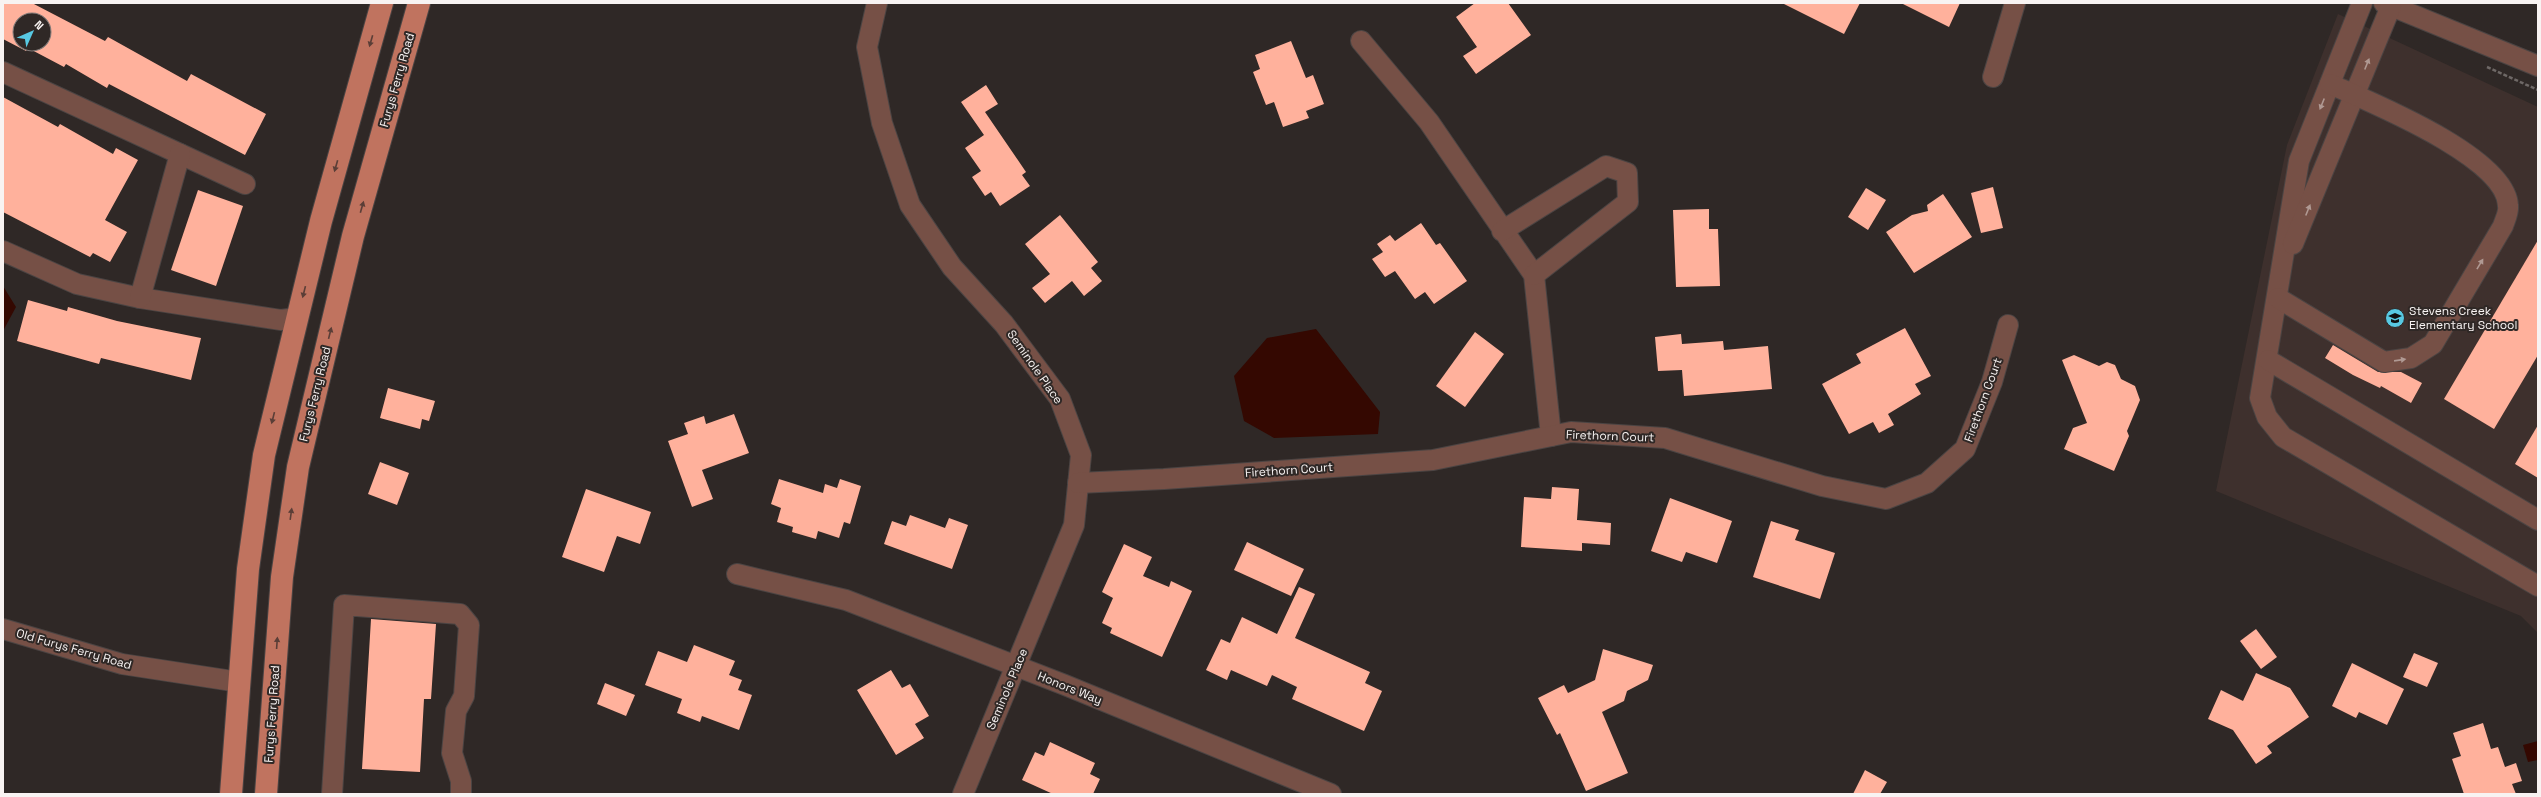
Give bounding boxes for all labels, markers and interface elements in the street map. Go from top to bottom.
north arrow [12,12,52,52]
text: N [32,17,47,32]
street label: Furys Ferry Road [376,31,418,129]
one-way arrow [368,35,374,47]
one-way arrow [2365,57,2371,69]
one-way arrow [2318,99,2324,111]
one-way arrow [333,160,339,172]
one-way arrow [359,200,365,212]
one-way arrow [2305,203,2311,215]
one-way arrow [2477,258,2484,270]
one-way arrow [300,285,306,298]
place label: Stevens Creek Elementary School [2409,303,2517,333]
school or university icon: Stevens Creek Elementary School [2384,307,2406,329]
one-way arrow [328,326,334,339]
street label: Seminole Place [1004,327,1066,407]
street label: Furys Ferry Road [295,345,335,443]
street label: Firethorn Court [1960,356,2006,444]
one-way arrow [2394,357,2406,363]
one-way arrow [270,412,276,424]
street label: Firethorn Court [1566,426,1654,446]
street label: Firethorn Court [1244,459,1334,481]
one-way arrow [288,508,294,520]
street label: Old Furys Ferry Road [14,625,134,673]
one-way arrow [273,637,280,649]
street label: Seminole Place [983,646,1031,732]
street label: Furys Ferry Road [261,665,283,763]
street label: Honors Way [1035,668,1105,708]

